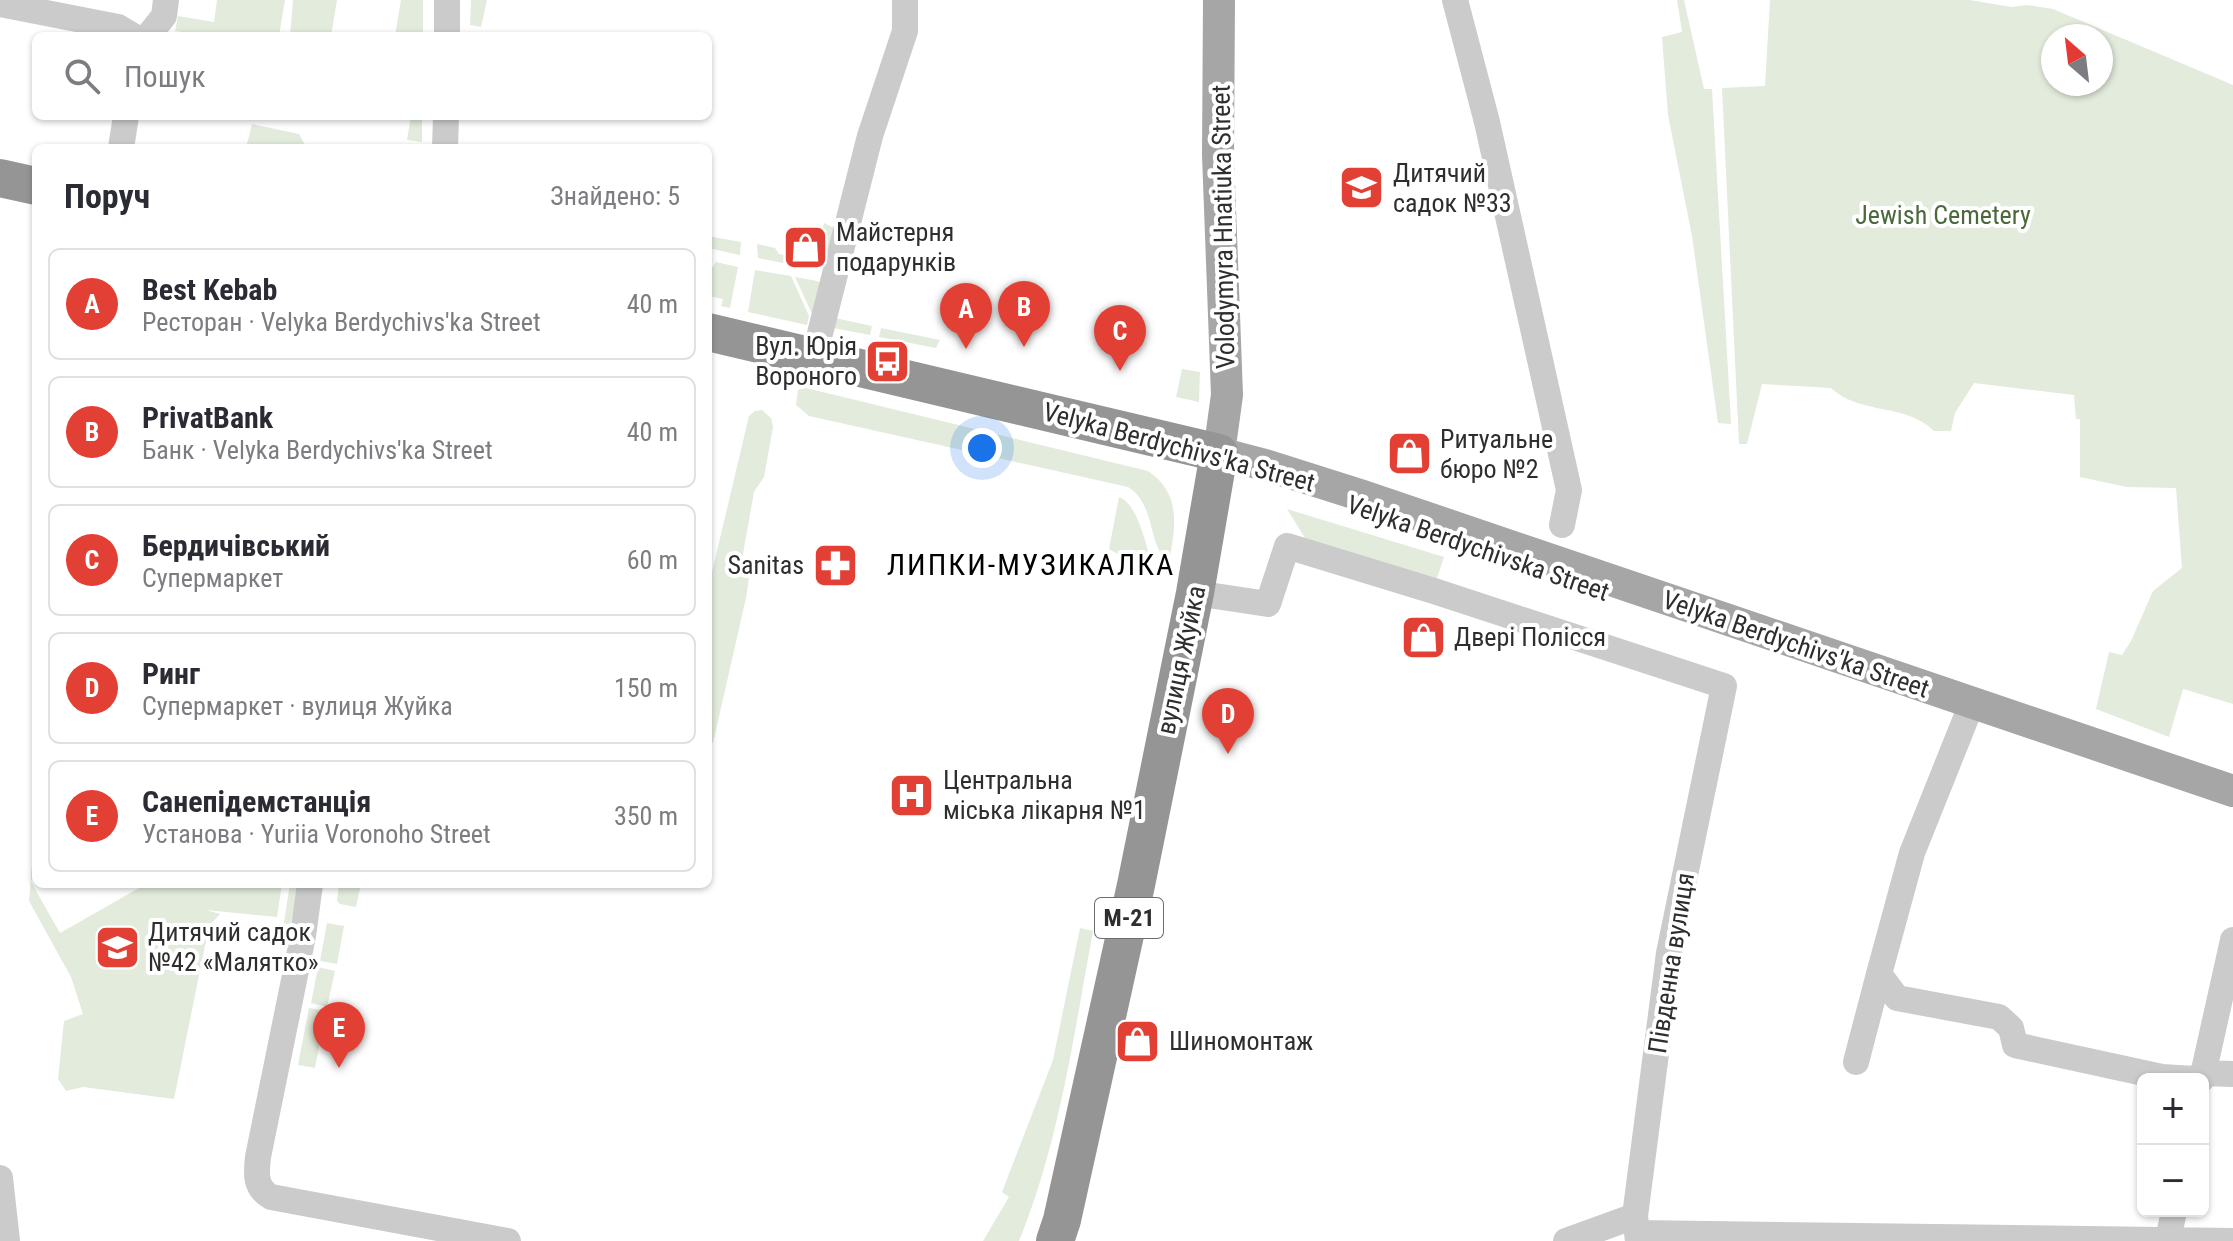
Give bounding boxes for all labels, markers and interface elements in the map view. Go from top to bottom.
north arrow [2041,24,2113,96]
search box [32,32,712,120]
icon: search [60,54,104,98]
text: Пошук [124,59,206,94]
street label: Volodymyra Hnatiuka Street [1206,85,1240,369]
place label: Дитячий садок №33 [1393,158,1512,218]
school or university icon: Дитячий садок №33 [1338,164,1386,212]
text: Поруч [64,176,150,216]
text: Знайдено: 5 [550,181,680,211]
park label: Jewish Cemetery [1855,200,2031,230]
place label: Майстерня подарунків [836,217,956,277]
shop icon: Майстерня подарунків [781,223,829,271]
text: Best Kebab [142,272,277,307]
pin: B [998,281,1050,347]
pin: A [940,283,992,349]
text: A [84,289,100,319]
text: 40 m [627,289,678,319]
pin: C [1094,305,1146,371]
text: Ресторан · Velyka Berdychivs'ka Street [142,307,541,337]
place label: Вул. Юрія Вороного [755,331,857,391]
bus stop icon: Вул. Юрія Вороного [864,337,912,385]
street label: Velyka Berdychivs'ka Street [1040,396,1318,498]
text: PrivatBank [142,400,273,435]
text: B [85,417,99,447]
text: 40 m [627,417,678,447]
place label: Ритуальне бюро №2 [1440,424,1553,484]
your location [962,428,1002,468]
shop icon: Ритуальне бюро №2 [1385,430,1433,478]
text: Банк · Velyka Berdychivs'ka Street [142,435,493,465]
street label: Velyka Berdychivska Street [1343,489,1613,607]
text: Бердичівський [142,528,330,563]
pharmacy icon: Sanitas [811,541,859,589]
text: C [85,545,99,575]
text: 60 m [627,545,678,575]
district label: ЛИПКИ-МУЗИКАЛКА [887,547,1175,582]
place label: Sanitas [727,550,804,580]
text: Супермаркет [142,563,283,593]
street label: вулиця Жуйка [1151,583,1211,737]
street label: Velyka Berdychivs'ka Street [1659,584,1933,704]
shop icon: Двері Полісся [1399,613,1447,661]
place label: Двері Полісся [1454,622,1606,652]
text: Ринг [142,656,200,691]
text: D [85,673,99,703]
text: 150 m [614,673,678,703]
pin: D [1202,688,1254,754]
text: Супермаркет · вулиця Жуйка [142,691,453,721]
place label: Центральна міська лікарня №1 [943,765,1146,825]
hospital icon: Центральна міська лікарня №1 [888,771,936,819]
text: Санепідемстанція [142,784,371,819]
text: E [86,801,98,831]
text: 350 m [614,801,678,831]
text: Установа · Yuriia Voronoho Street [142,819,491,849]
street label: Південна вулиця [1642,871,1700,1055]
road number: М-21 [1095,898,1163,938]
place label: Дитячий садок №42 «Малятко» [148,917,319,977]
school or university icon: Дитячий садок №42 «Малятко» [93,923,141,971]
pin: E [313,1002,365,1068]
shop icon: Шиномонтаж [1114,1017,1162,1065]
place label: Шиномонтаж [1169,1026,1313,1056]
map controls [2137,1073,2209,1217]
button: + [2137,1073,2209,1145]
button: − [2137,1145,2209,1217]

